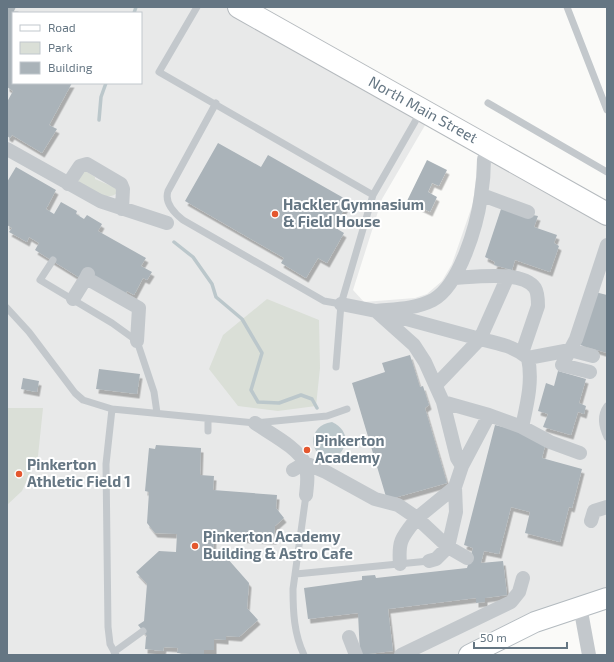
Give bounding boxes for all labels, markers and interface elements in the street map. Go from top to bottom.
legend [12,12,142,84]
text: Road [48,20,76,34]
text: Park [48,40,73,54]
text: Building [48,60,93,74]
street label: North Main Street [366,72,481,147]
place label: Hackler Gymnasium & Field House [283,195,424,230]
marker: Hackler Gymnasium & Field House [270,209,280,219]
place label: Pinkerton Academy [315,431,384,467]
marker: Pinkerton Academy [302,445,312,455]
place label: Pinkerton Athletic Field 1 [27,455,131,490]
marker: Pinkerton Athletic Field 1 [14,469,24,479]
place label: Pinkerton Academy Building & Astro Cafe [203,527,353,562]
marker: Pinkerton Academy Building & Astro Cafe [190,541,200,551]
scale bar [474,624,567,650]
text: 50 m [480,630,507,644]

